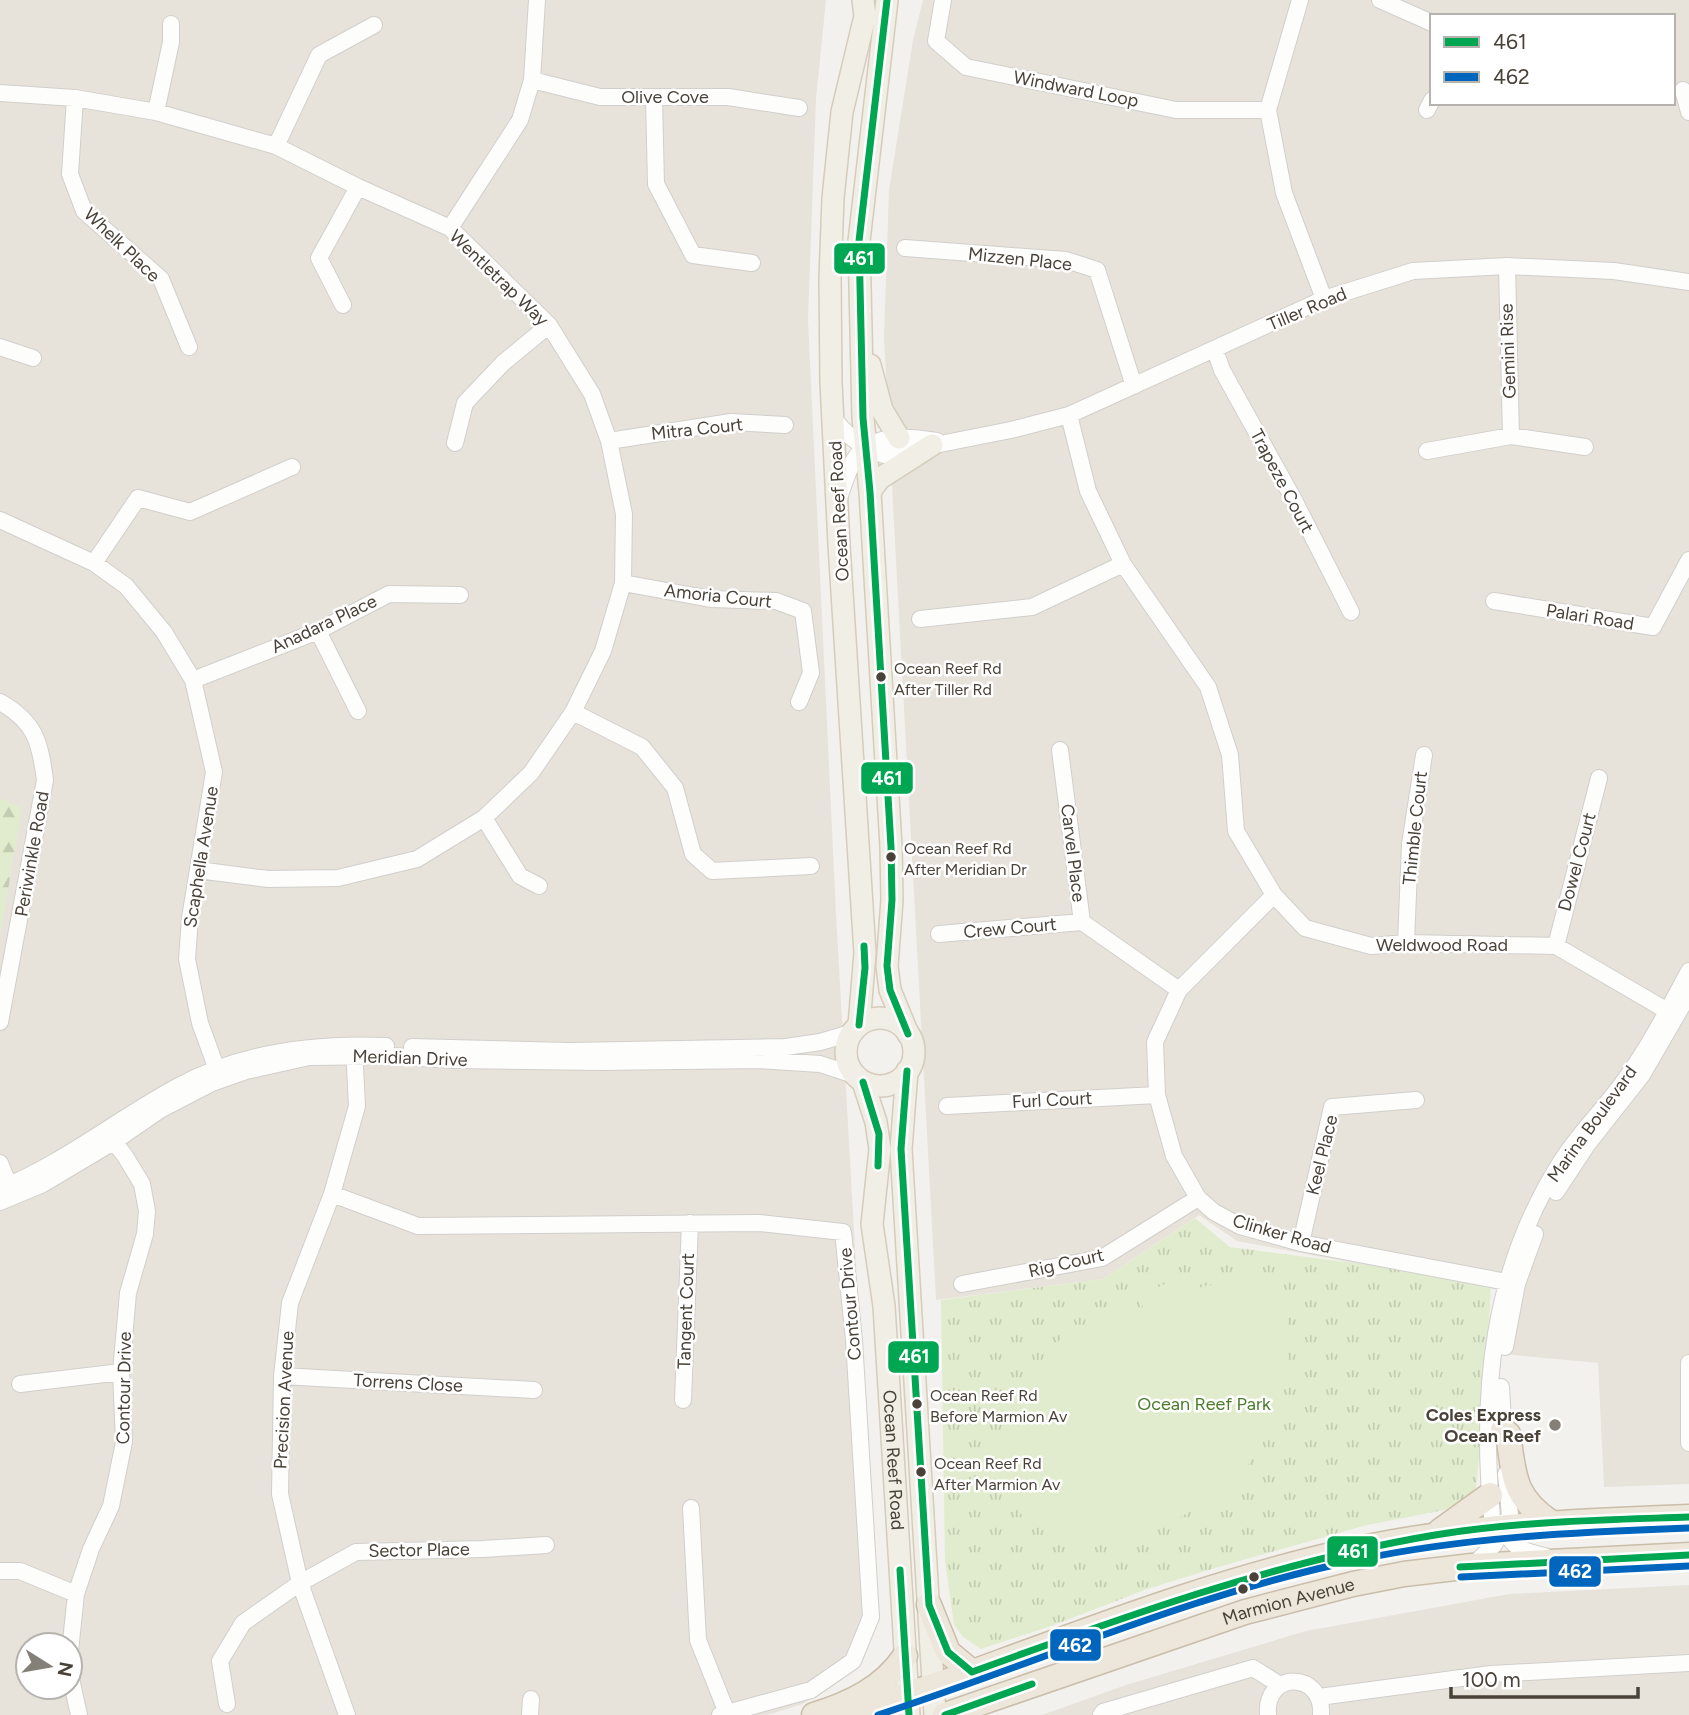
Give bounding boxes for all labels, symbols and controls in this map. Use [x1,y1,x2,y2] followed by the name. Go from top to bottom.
[1430,14,1675,105] legend
[1493,29,1527,54] text: 461
[1493,64,1530,89] text: 462
[1012,66,1140,112] street label: Windward Loop
[621,86,709,108] street label: Olive Cove
[79,203,165,287] street label: Whelk Place
[445,225,553,331] street label: Wentletrap Way
[833,242,886,275] line badge: 461
[967,243,1073,275] street label: Mizzen Place
[843,247,875,270] text: 461
[1264,282,1350,336] street label: Tiller Road
[1495,303,1521,399] street label: Gemini Rise
[650,413,744,445] street label: Mitra Court
[1245,425,1319,537] street label: Trapeze Court
[824,440,854,582] street label: Ocean Reef Road
[663,579,773,613] street label: Amoria Court
[268,590,380,658] street label: Anadara Place
[1544,599,1636,635] street label: Palari Road
[894,659,1002,699] place label: Ocean Reef Rd After Tiller Rd
[874,670,888,684] marker: Ocean Reef Rd After Tiller Rd
[860,761,914,795] line badge: 461
[871,767,903,790] text: 461
[1398,770,1432,886] street label: Thimble Court
[179,785,223,929] street label: Scaphella Avenue
[10,790,54,918] street label: Periwinkle Road
[1056,803,1090,904] street label: Carvel Place
[1553,810,1601,914] street label: Dowel Court
[904,839,1027,879] place label: Ocean Reef Rd After Meridian Dr
[884,850,898,864] marker: Ocean Reef Rd After Meridian Dr
[962,913,1058,943] street label: Crew Court
[1376,934,1508,956] street label: Weldwood Road
[352,1045,468,1071] street label: Meridian Drive
[1542,1062,1642,1186] street label: Marina Boulevard
[1011,1087,1093,1113] street label: Furl Court
[1301,1112,1343,1197] street label: Keel Place
[1230,1209,1334,1259] street label: Clinker Road
[1026,1244,1106,1282] street label: Rig Court
[834,1247,866,1361] street label: Contour Drive
[673,1252,699,1369] street label: Tangent Court
[269,1330,299,1470] street label: Precision Avenue
[112,1331,136,1445] street label: Contour Drive
[887,1340,940,1374] line badge: 461
[898,1345,930,1368] text: 461
[353,1369,464,1397] street label: Torrens Close
[930,1386,1068,1426] place label: Ocean Reef Rd Before Marmion Av
[878,1389,909,1531] street label: Ocean Reef Road
[1137,1393,1271,1415] park label: Ocean Reef Park
[910,1397,924,1411] marker: Ocean Reef Rd Before Marmion Av
[1426,1404,1542,1447] place label: Coles Express Ocean Reef
[1547,1417,1563,1433] marker: Coles Express Ocean Reef
[934,1454,1061,1494] place label: Ocean Reef Rd After Marmion Av
[914,1465,928,1479] marker: Ocean Reef Rd After Marmion Av
[1326,1535,1379,1568] line badge: 461
[368,1538,470,1562] street label: Sector Place
[1337,1540,1369,1563] text: 461
[1548,1555,1602,1588] line badge: 462
[1558,1560,1592,1583] text: 462
[1247,1570,1261,1584] unlabelled marker
[1220,1573,1357,1630] street label: Marmion Avenue
[1236,1582,1250,1596] unlabelled marker
[1049,1628,1102,1662] line badge: 462
[14,1631,84,1701] north arrow
[1058,1634,1092,1657] text: 462
[1451,1656,1638,1700] scale bar
[53,1660,78,1679] text: N
[1462,1667,1521,1692] text: 100 m

